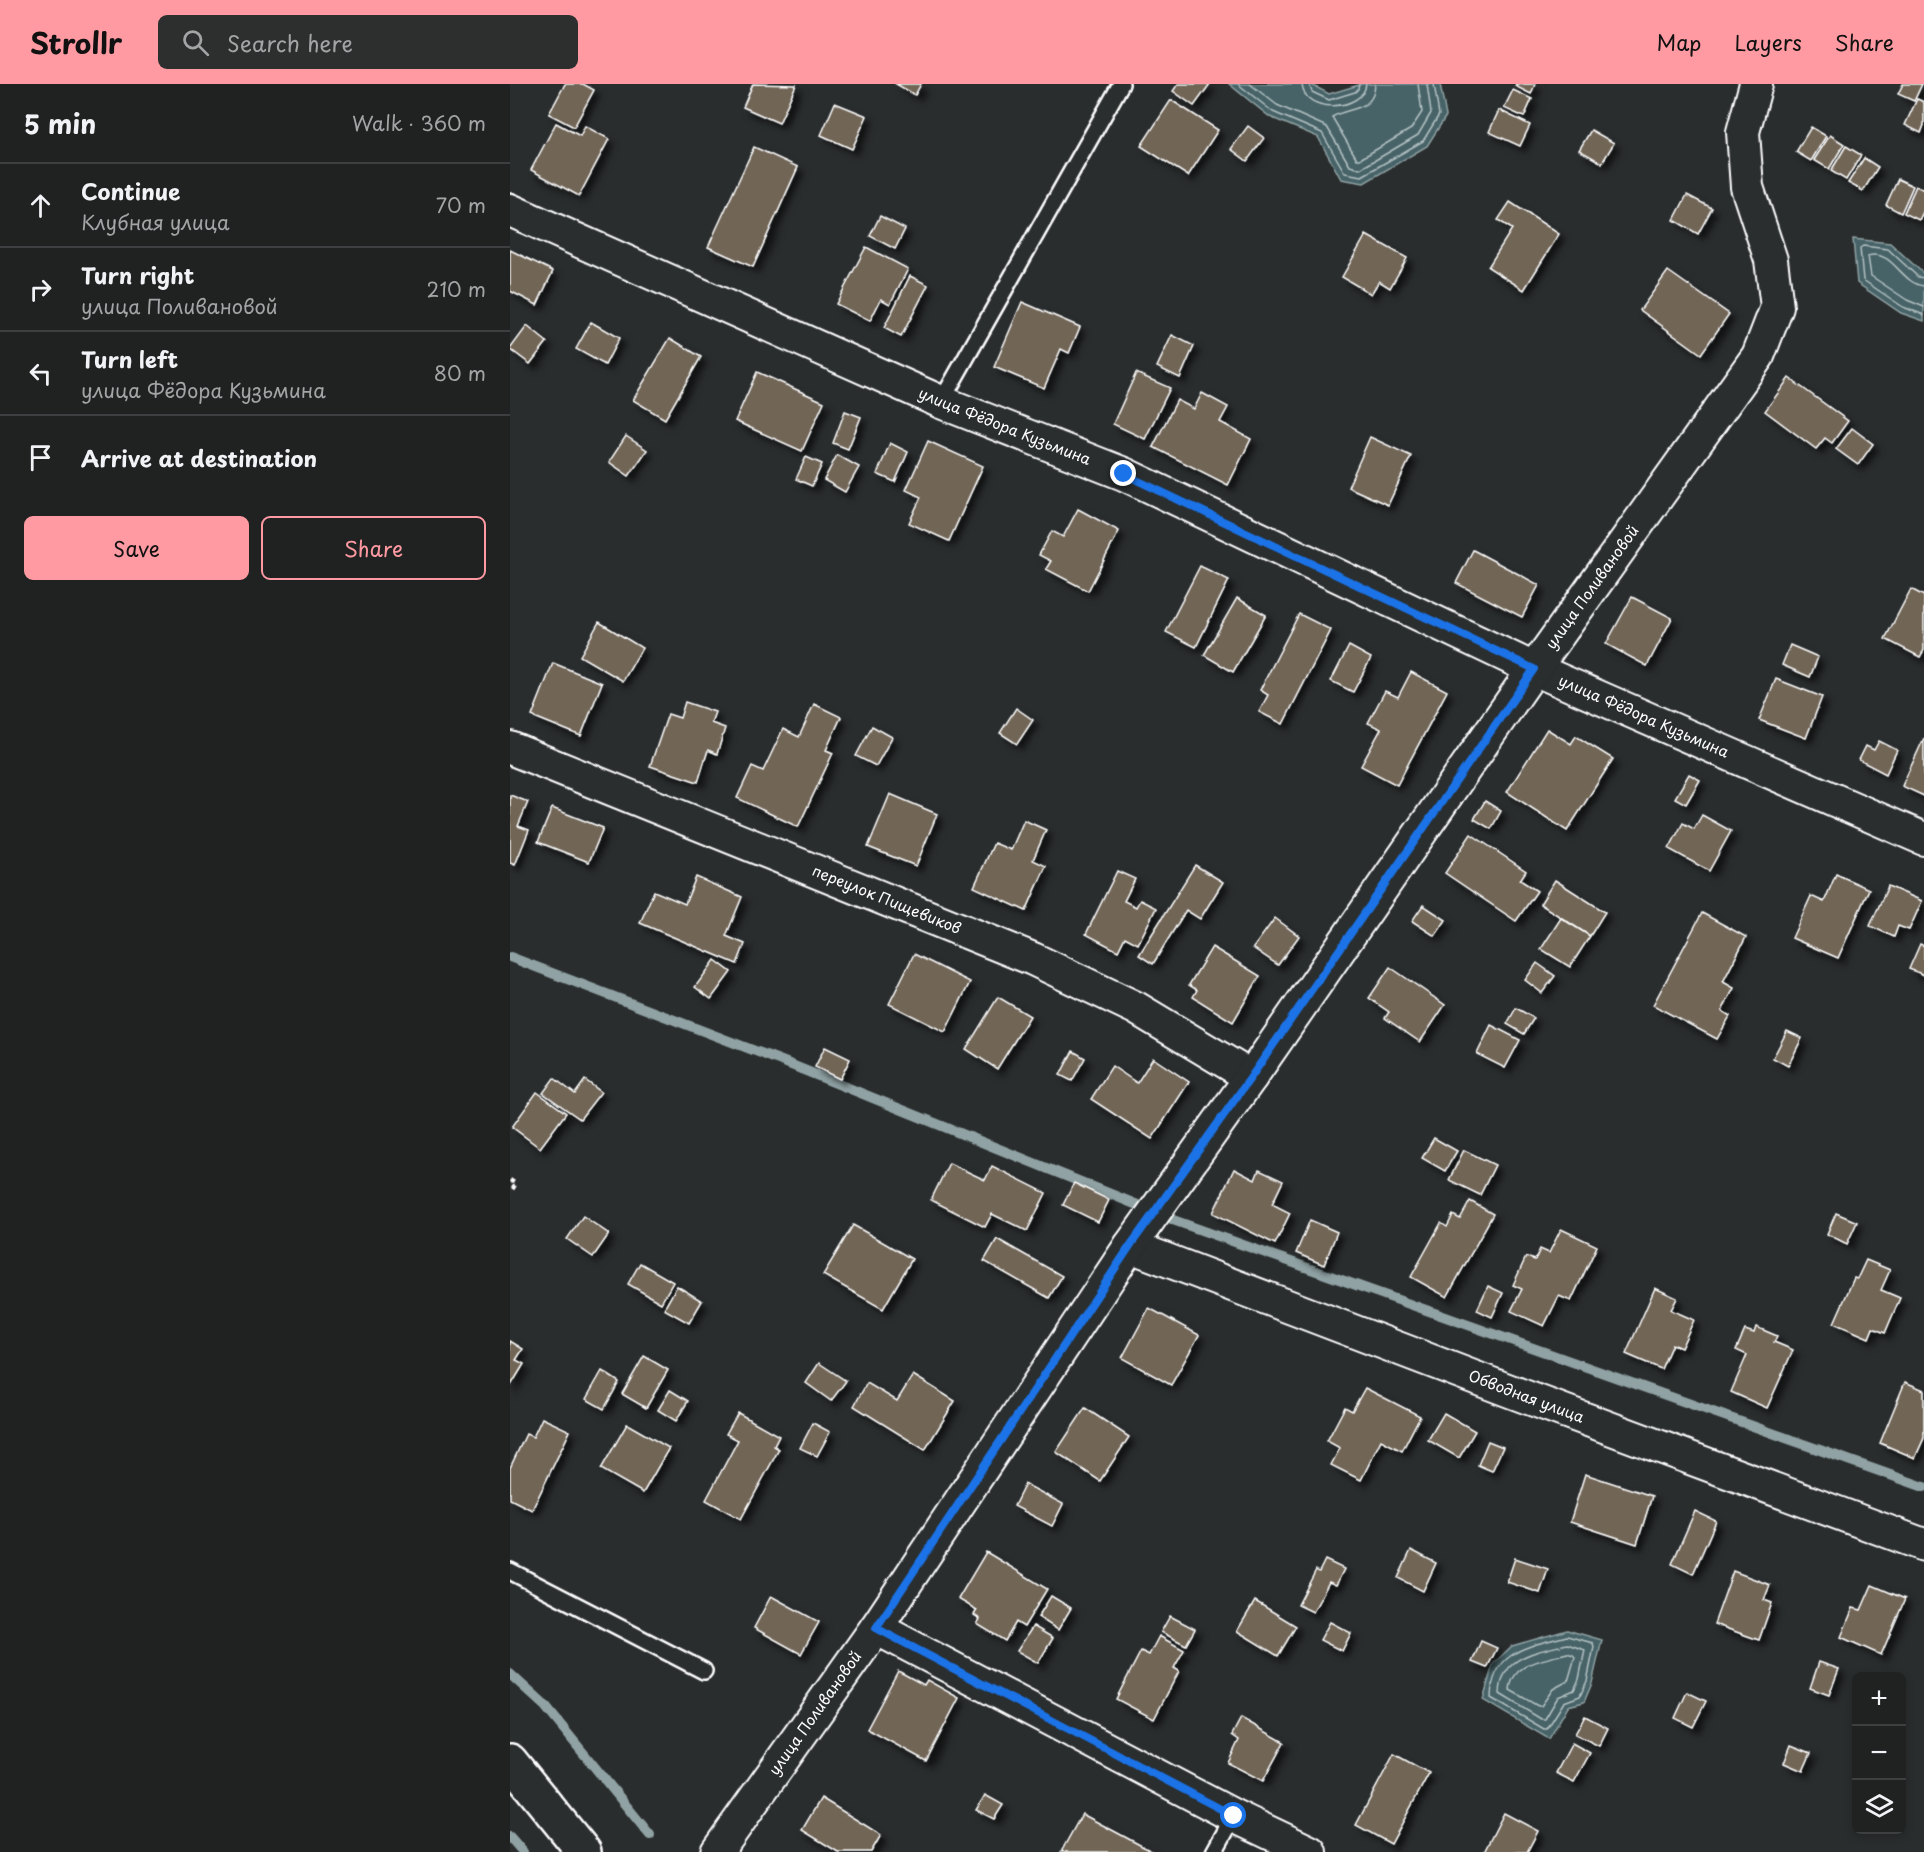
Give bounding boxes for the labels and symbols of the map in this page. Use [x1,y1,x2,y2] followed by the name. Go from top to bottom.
[915,380,1095,470] street label: улица Фёдора Кузьмина
[1110,460,1136,486] route end
[1539,520,1643,653] street label: улица Поливановой
[1555,668,1734,763] street label: улица Фёдора Кузьмина
[809,858,965,939] street label: переулок Пищевиков
[1466,1363,1588,1428] street label: Обводная улица
[762,1646,866,1779] street label: улица Поливановой
[1220,1802,1246,1828] route start

